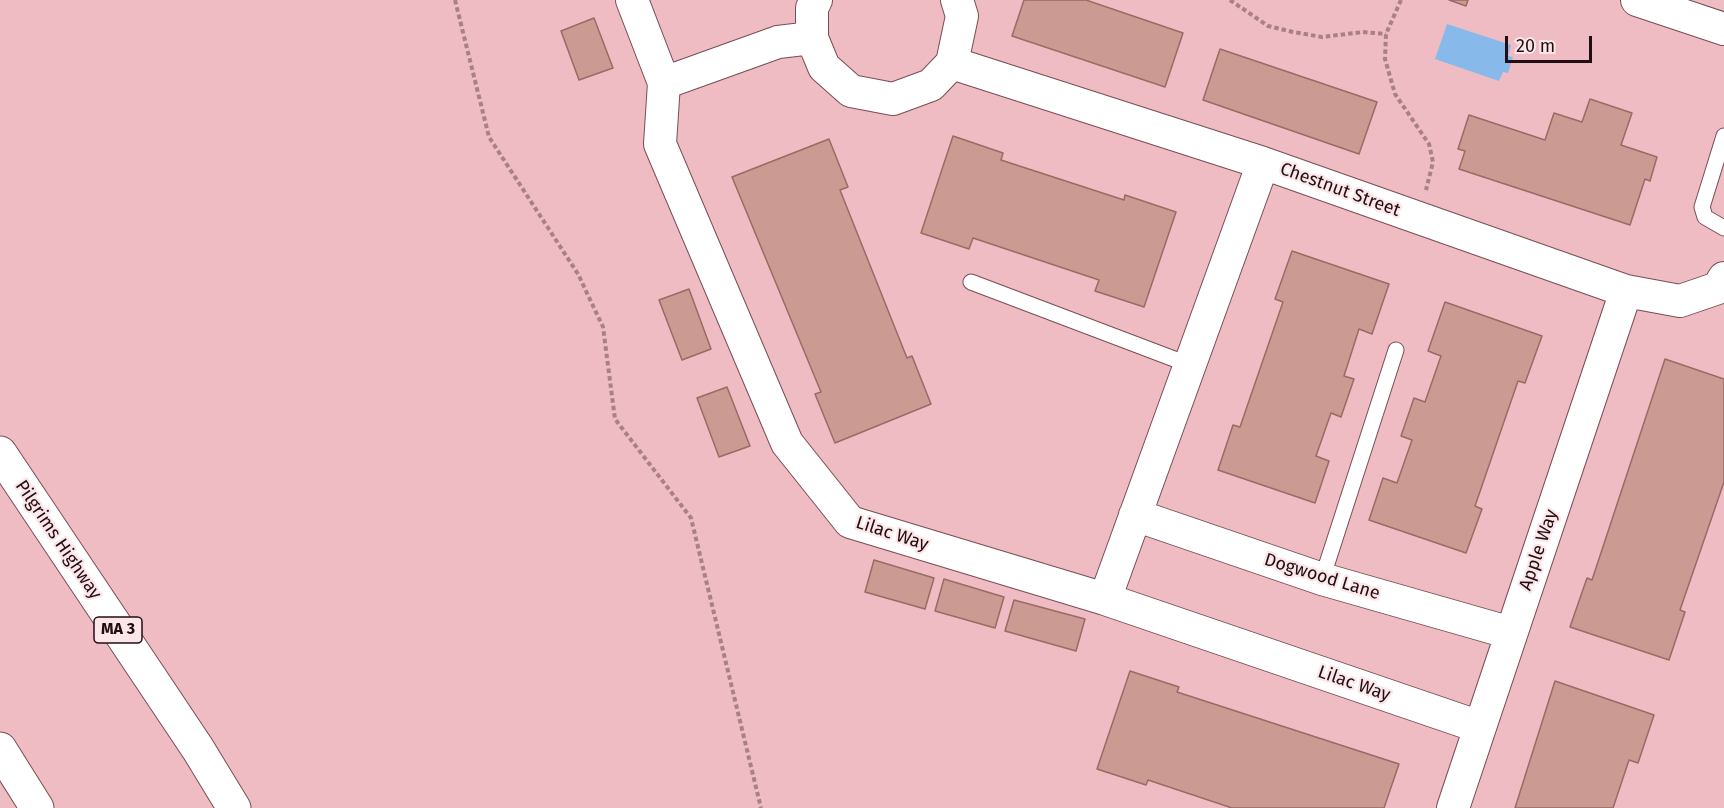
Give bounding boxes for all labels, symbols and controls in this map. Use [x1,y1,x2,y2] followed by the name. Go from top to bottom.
[1508,24,1595,62] scale bar
[1516,35,1555,57] text: 20 m
[1277,158,1403,222] street label: Chestnut Street
[10,476,106,604] street label: Pilgrims Highway
[1515,507,1563,593] street label: Apple Way
[853,512,931,556] street label: Lilac Way
[1262,549,1382,605] street label: Dogwood Lane
[94,617,142,643] road number: MA 3
[1315,662,1393,706] street label: Lilac Way

